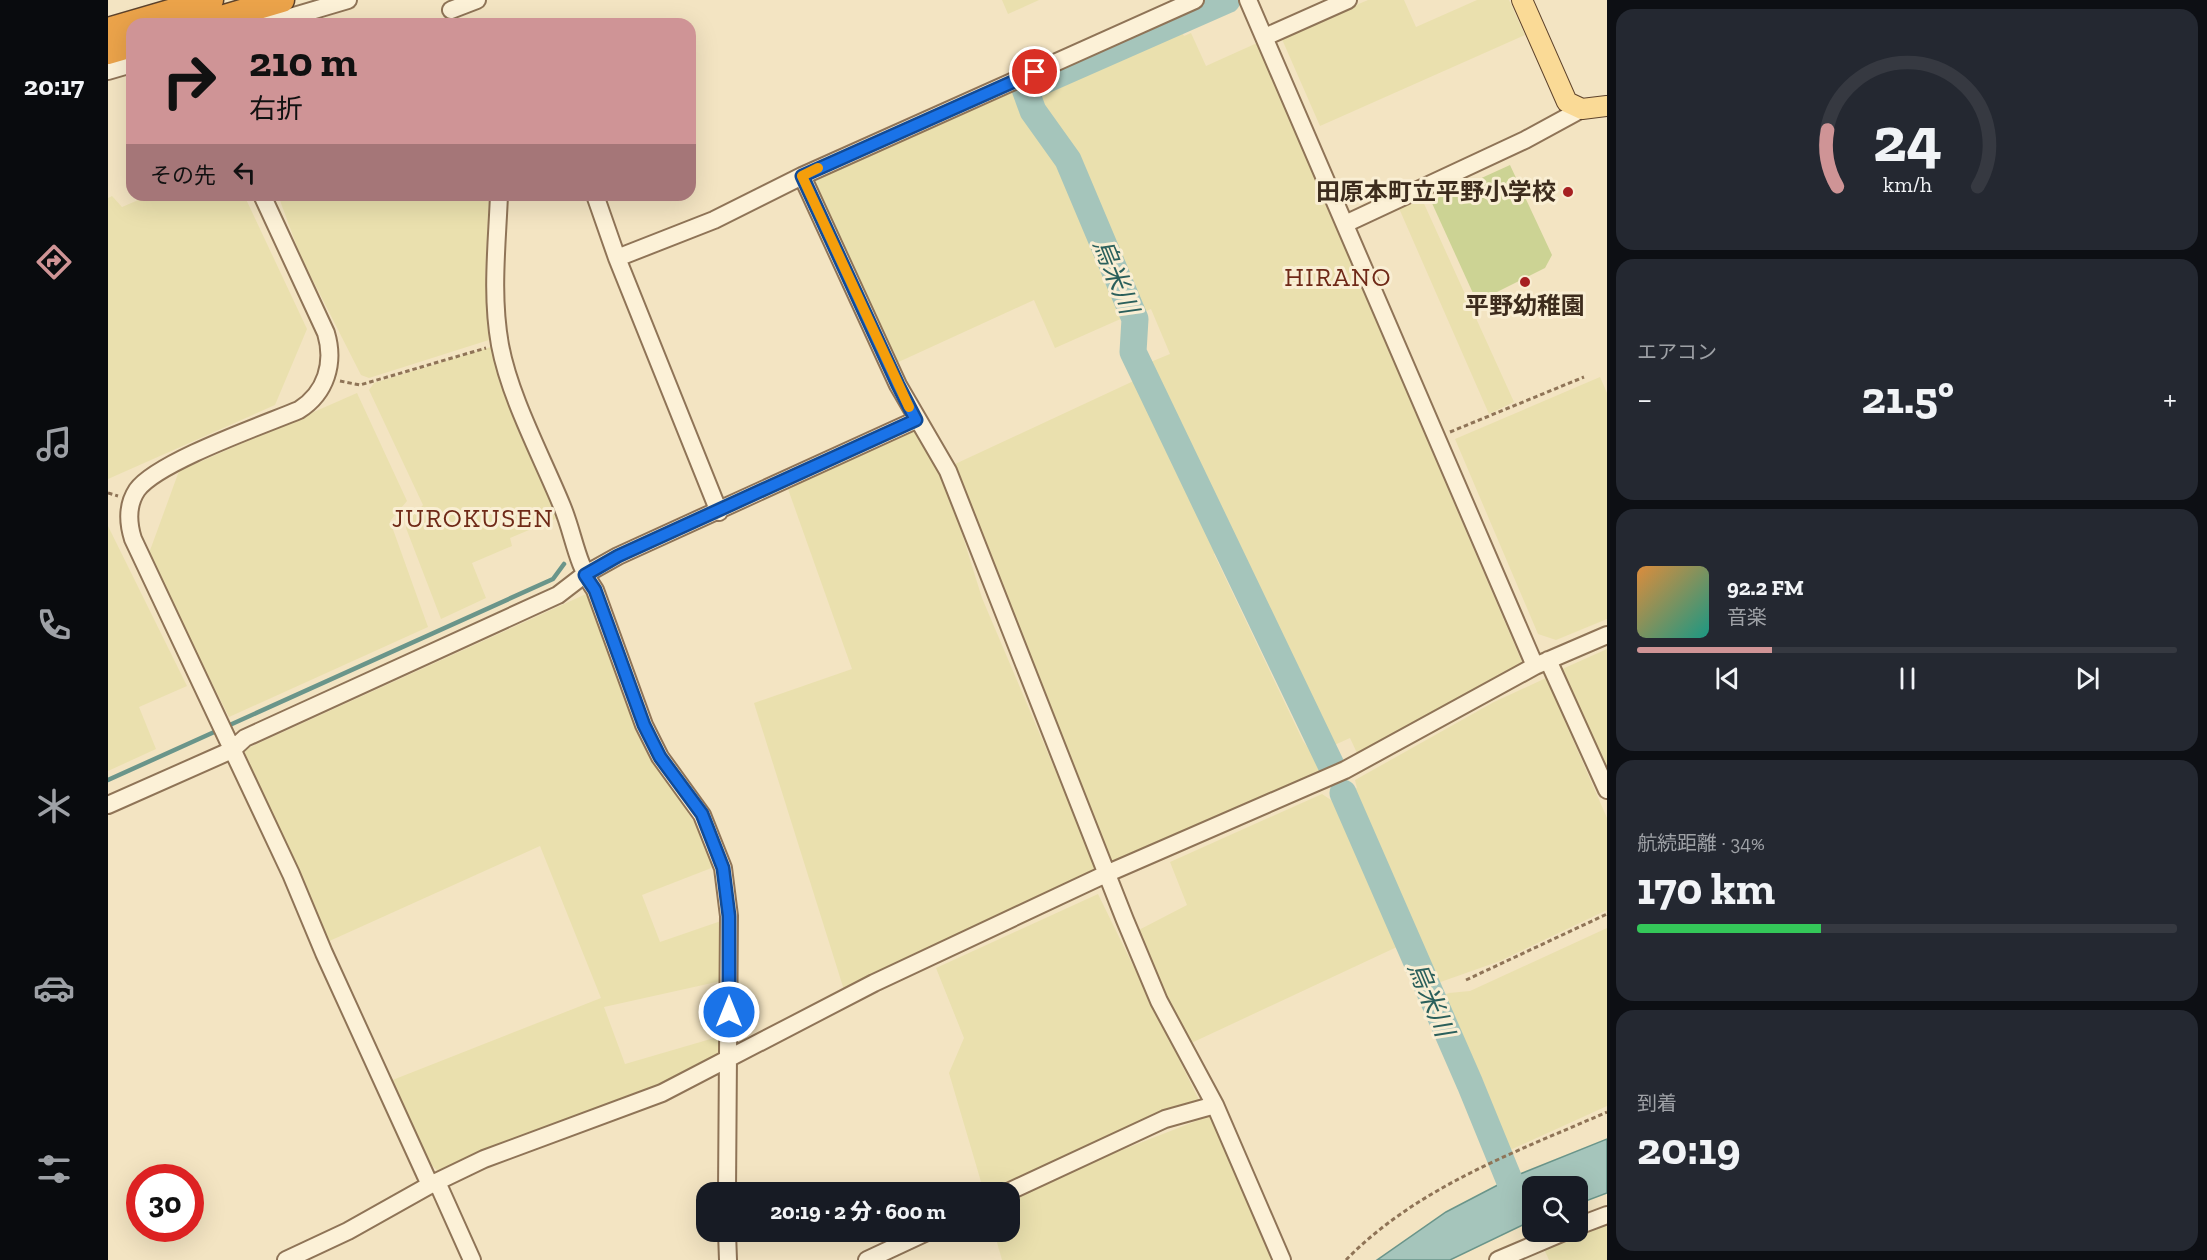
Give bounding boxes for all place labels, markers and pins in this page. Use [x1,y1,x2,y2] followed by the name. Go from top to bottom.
[1009,46,1060,97] pin
[1316,177,1556,206] place label: 田原本町立平野小学校
[1561,185,1575,199] marker: 田原本町立平野小学校
[1518,275,1532,289] marker: 平野幼稚園
[1465,291,1585,320] place label: 平野幼稚園

